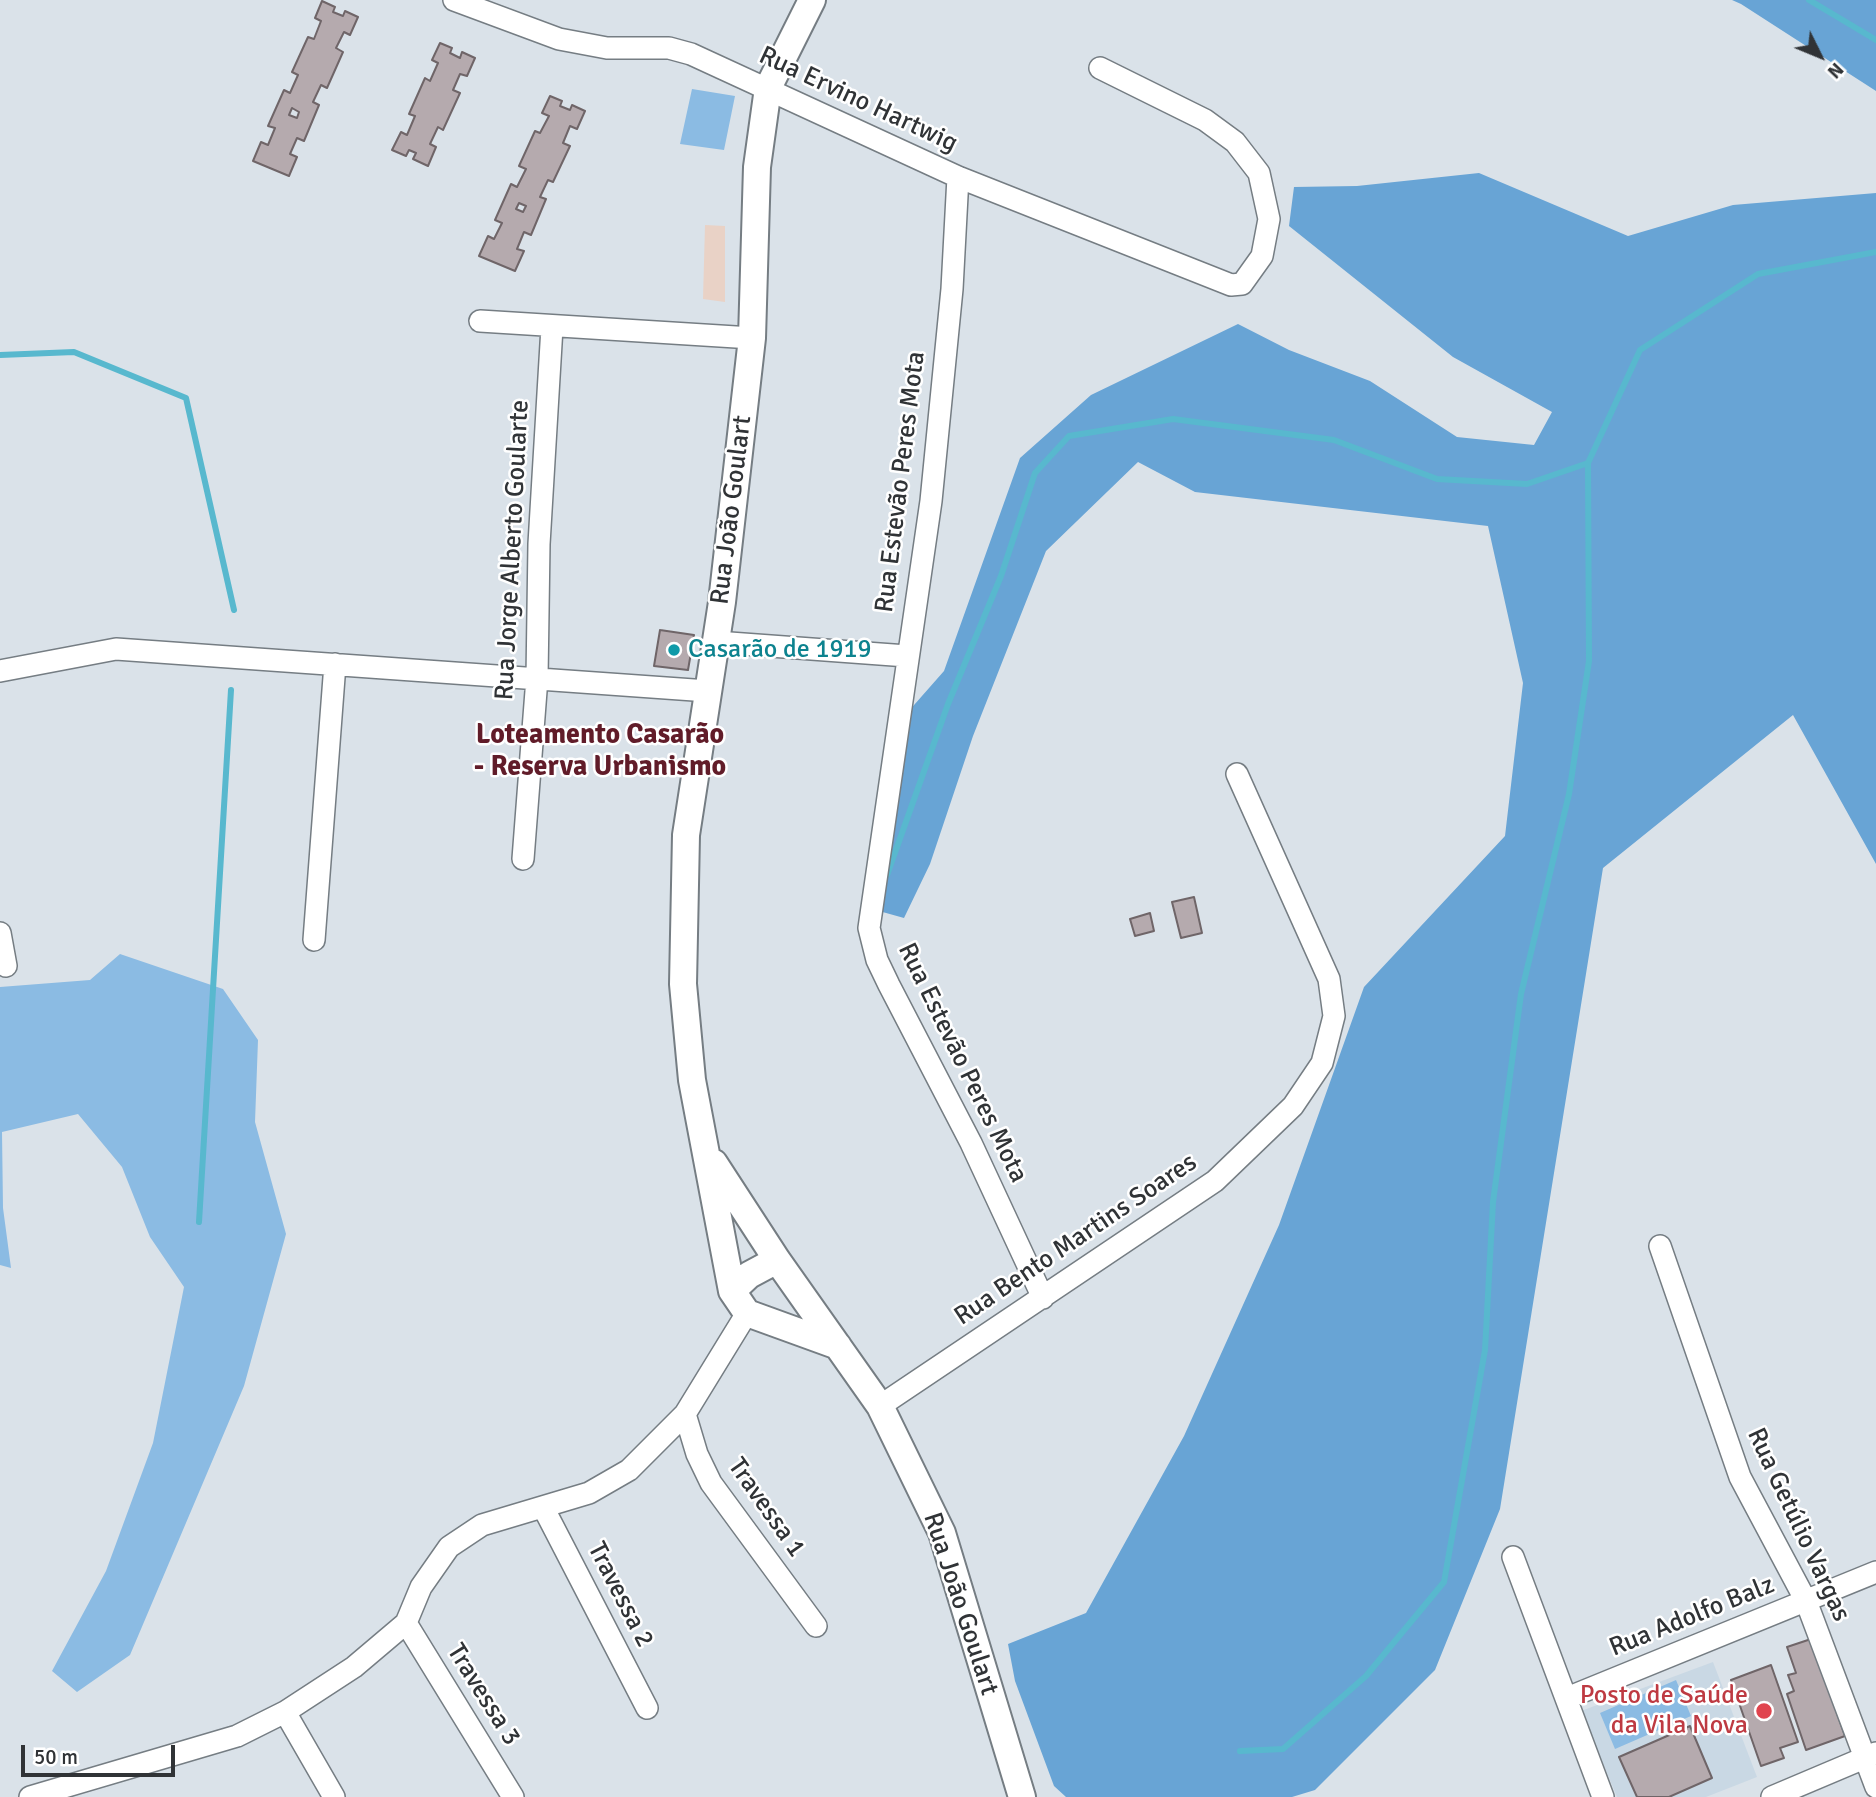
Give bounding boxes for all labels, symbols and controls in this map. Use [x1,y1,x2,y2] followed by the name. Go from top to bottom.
[1785,21,1855,91] north arrow
[754,40,962,160] street label: Rua Ervino Hartwig
[1822,57,1849,83] text: N
[870,350,932,614] street label: Rua Estevão Peres Mota
[490,399,536,701] street label: Rua Jorge Alberto Goularte
[705,414,759,606] street label: Rua João Goulart
[688,634,872,666] place label: Casarão de 1919
[666,642,682,658] marker: Casarão de 1919
[474,719,726,785] district label: Loteamento Casarão - Reserva Urbanismo
[890,938,1034,1188] street label: Rua Estevão Peres Mota
[949,1147,1203,1333] street label: Rua Bento Martins Soares
[1740,1423,1856,1627] street label: Rua Getúlio Vargas
[721,1452,811,1564] street label: Travessa 1
[916,1509,1004,1699] street label: Rua João Goulart
[580,1537,660,1653] street label: Travessa 2
[1605,1570,1779,1664] street label: Rua Adolfo Balz
[440,1638,526,1752] street label: Travessa 3
[1580,1680,1748,1742] place label: Posto de Saúde da Vila Nova
[1754,1701,1774,1721] marker: Posto de Saúde da Vila Nova
[24,1730,178,1774] scale bar
[34,1744,78,1770] text: 50 m

